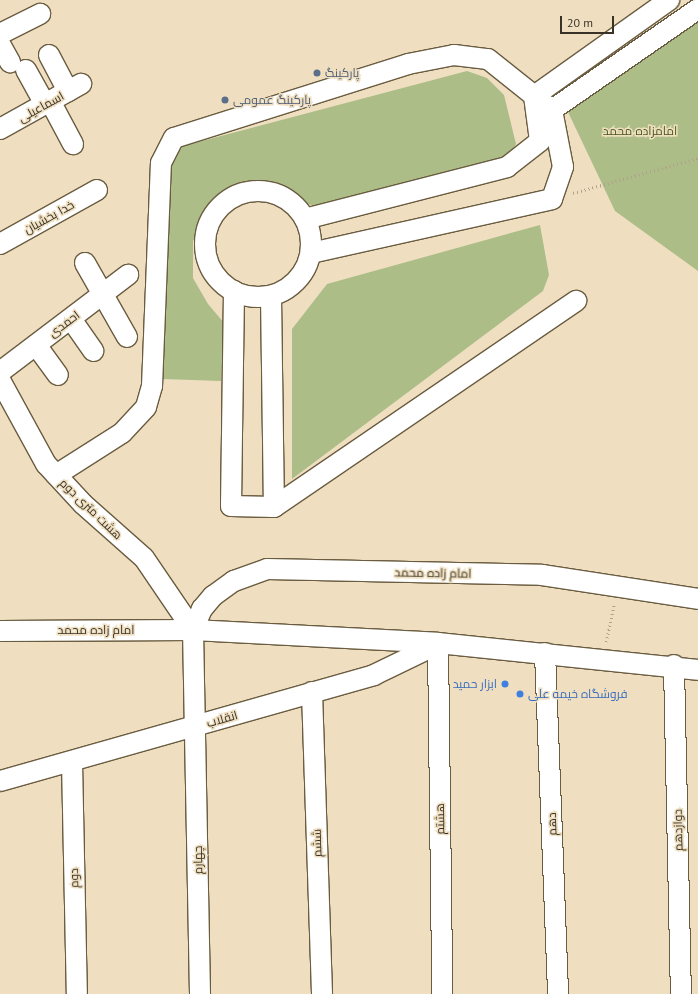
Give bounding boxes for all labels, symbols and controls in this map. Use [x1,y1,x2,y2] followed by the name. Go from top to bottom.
[562,8,616,34] scale bar
[567,15,593,30] text: 20 m
[325,66,359,80] place label: پارکینگ
[312,68,322,78] marker: پارکینگ
[16,89,66,125] street label: اسماعیلی
[233,93,311,107] place label: پارکینگ عمومی
[220,95,230,105] marker: پارکینگ عمومی
[603,124,677,138] park label: امامزاده محمد
[21,197,77,237] street label: خدا بخشیان
[46,308,82,340] street label: احمدی
[57,476,125,542] street label: هشت متری دوم
[394,565,472,581] street label: امام زاده محمد
[57,623,135,637] street label: امام زاده محمد
[453,677,497,691] place label: ابزار حمید
[500,679,510,689] marker: ابزار حمید
[528,687,627,701] place label: فروشگاه خیمه علی
[515,689,525,699] marker: فروشگاه خیمه علی
[205,708,239,730] street label: انقلاب
[433,803,447,835] street label: هشتم
[670,809,686,851] street label: دوازدهم
[544,812,560,836] street label: دهم
[309,829,325,857] street label: ششم
[191,845,205,875] street label: چهارم
[67,868,81,888] street label: دوم

